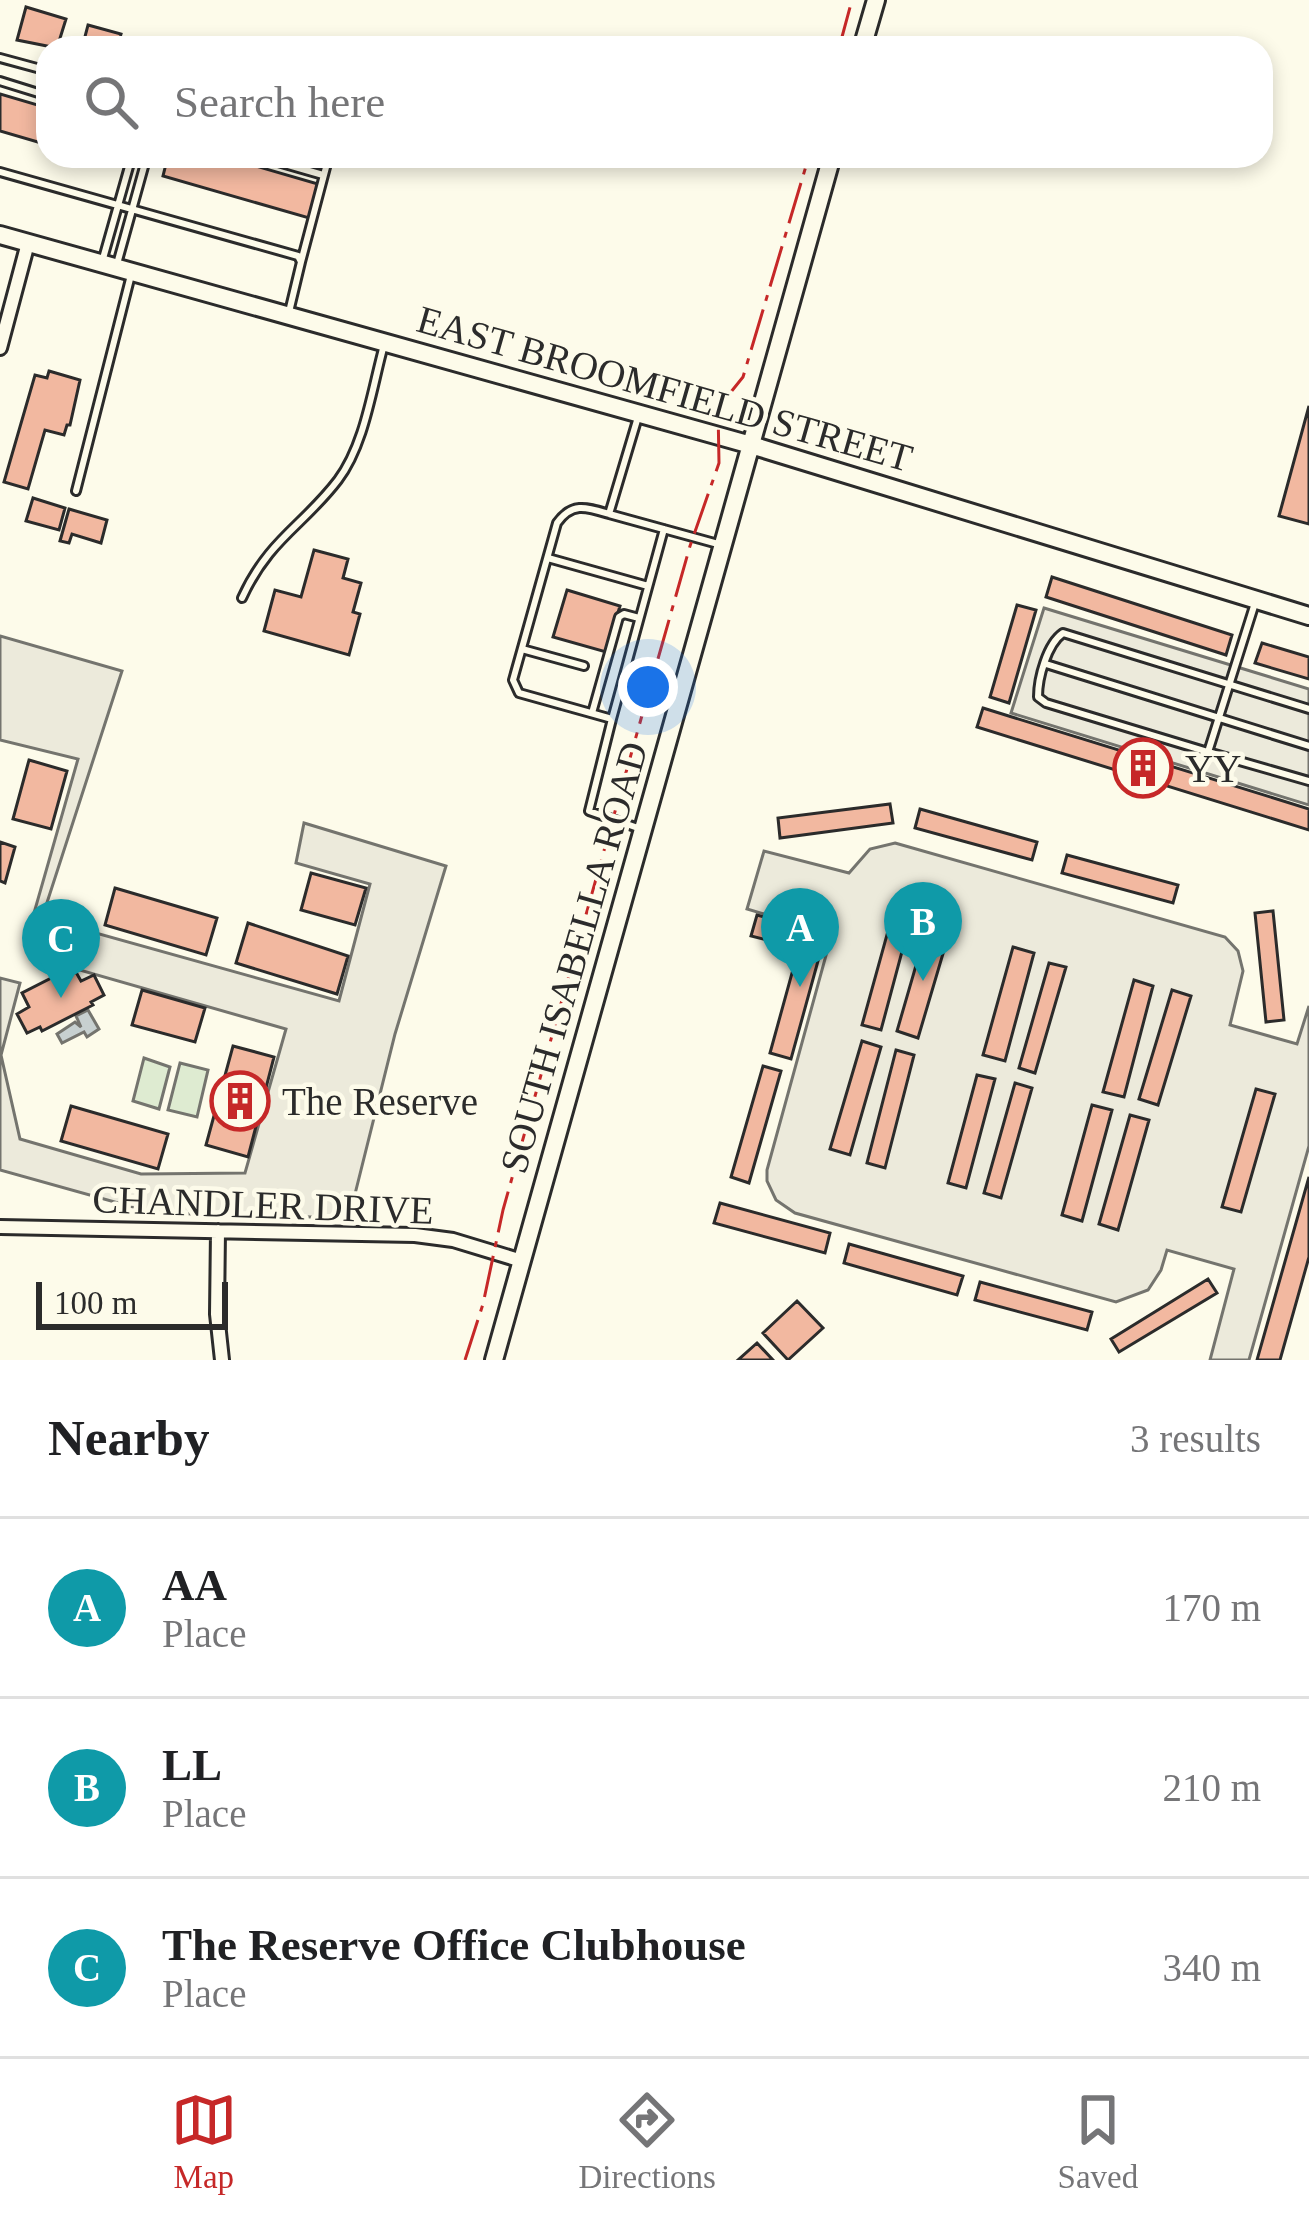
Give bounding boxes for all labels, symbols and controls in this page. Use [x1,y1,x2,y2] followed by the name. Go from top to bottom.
[36,36,1273,168] search box
[78,69,144,135] icon: search
[174,77,385,127] text: Search here
[412,297,917,480] street label: EAST BROOMFIELD STREET
[618,657,678,717] your location
[491,737,656,1178] street label: SOUTH ISABELLA ROAD
[1112,737,1174,799] building icon: YY
[1185,747,1241,790] place label: YY
[884,882,962,981] pin: B
[761,888,839,987] pin: A
[22,899,100,998] pin: C
[209,1070,271,1132] building icon: The Reserve
[282,1080,478,1123] place label: The Reserve
[92,1177,434,1232] street label: CHANDLER DRIVE
[36,1276,228,1329] scale bar
[54,1285,137,1321] text: 100 m
[48,1410,209,1466] text: Nearby
[1130,1417,1261,1460] text: 3 results
[162,1560,227,1610] text: AA
[73,1586,101,1629] text: A
[1162,1586,1261,1629] text: 170 m
[162,1612,246,1655] text: Place
[162,1740,222,1790] text: LL
[74,1766,100,1809] text: B
[1162,1766,1261,1809] text: 210 m
[162,1792,246,1835] text: Place
[162,1920,746,1970] text: The Reserve Office Clubhouse
[73,1946,101,1989] text: C
[1162,1946,1261,1989] text: 340 m
[162,1972,246,2015] text: Place
[171,2087,237,2196] tab: Map
[578,2087,716,2196] tab: Directions
[1058,2087,1138,2196] tab: Saved

